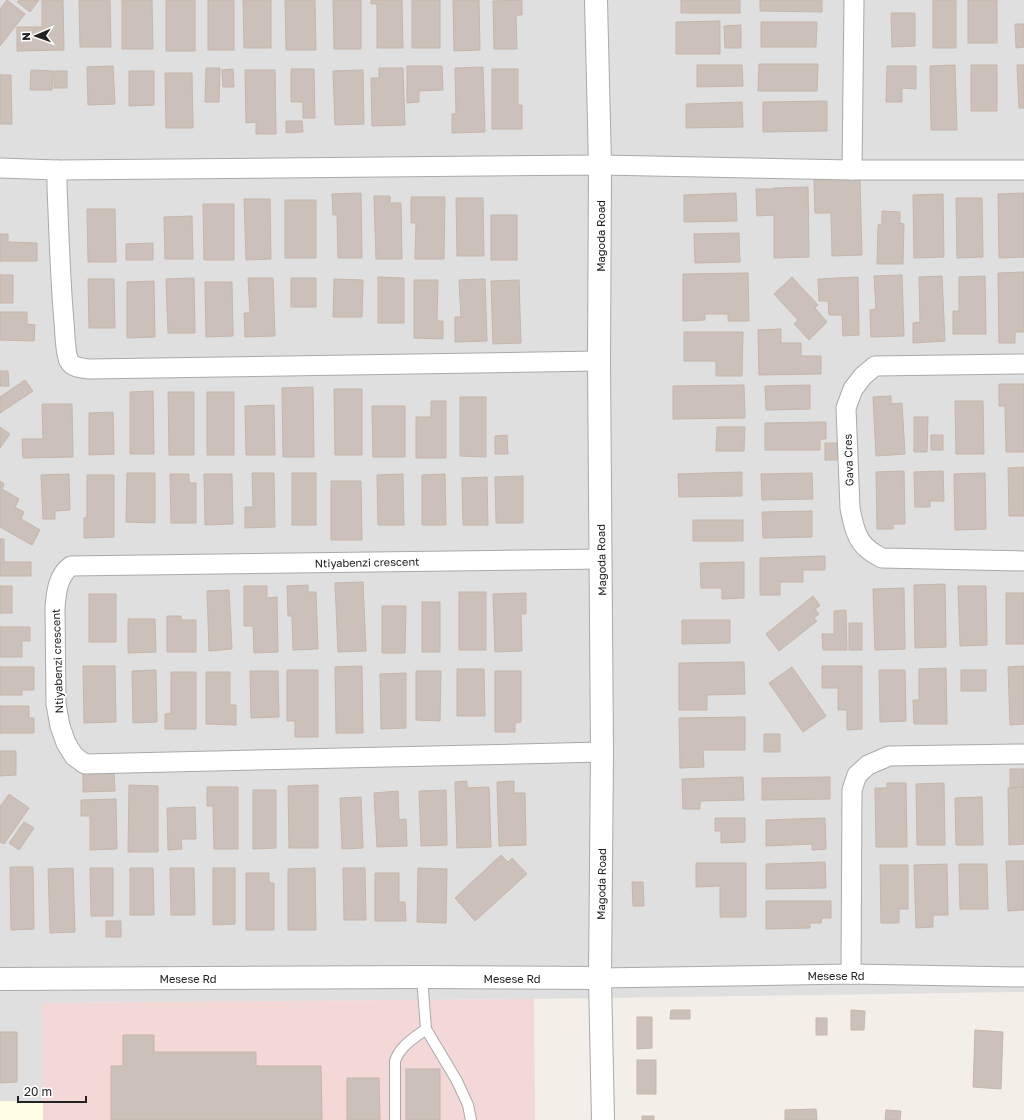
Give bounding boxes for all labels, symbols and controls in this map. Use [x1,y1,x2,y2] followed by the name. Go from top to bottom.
[16,16,56,56] north arrow
[19,32,32,41] text: N
[594,200,607,272] street label: Magoda Road
[841,433,855,486] street label: Gava Cres
[594,524,608,596] street label: Magoda Road
[314,555,420,569] street label: Ntiyabenzi crescent
[49,608,65,714] street label: Ntiyabenzi crescent
[594,848,608,920] street label: Magoda Road
[807,969,865,982] street label: Mesese Rd
[159,972,217,985] street label: Mesese Rd
[483,972,541,985] street label: Mesese Rd
[18,1078,86,1104] scale bar
[24,1084,52,1099] text: 20 m

